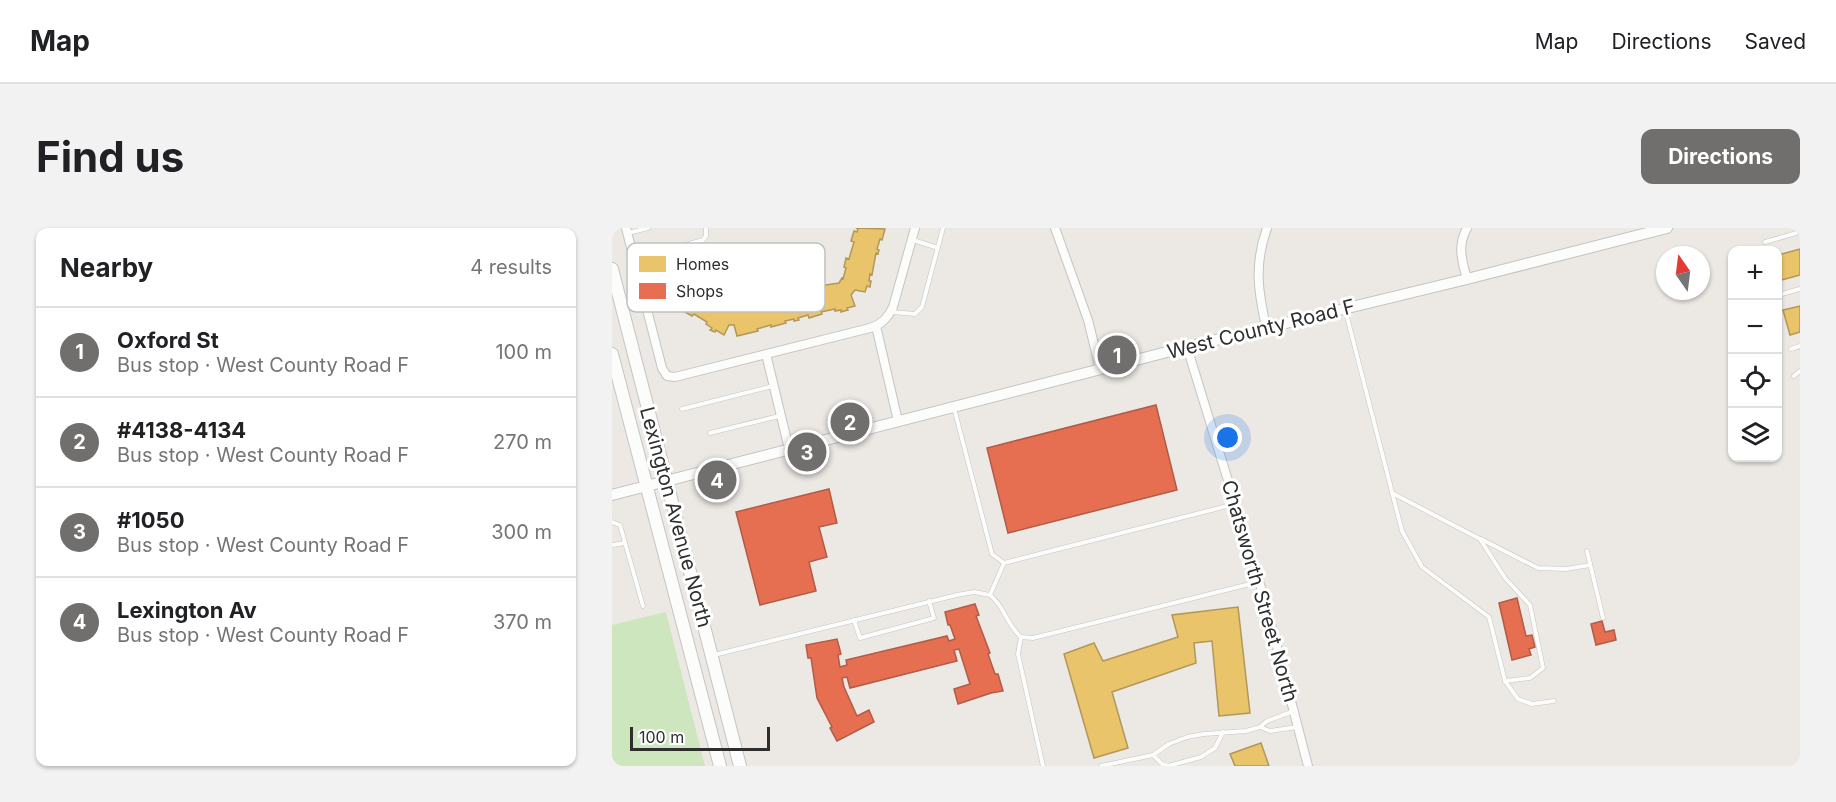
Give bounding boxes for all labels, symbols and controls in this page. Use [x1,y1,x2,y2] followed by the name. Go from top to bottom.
[30,24,90,58] text: Map
[1535,29,1578,54] text: Map
[1611,29,1712,54] text: Directions
[1745,29,1806,54] text: Saved
[1641,129,1800,184] button: Directions
[36,131,184,182] text: Find us
[627,243,825,312] legend
[1656,246,1710,300] north arrow
[1728,246,1782,462] map controls
[1728,246,1782,300] button: +
[60,252,153,283] text: Nearby
[676,254,729,274] text: Homes
[470,255,552,279] text: 4 results
[676,281,724,301] text: Shops
[1165,294,1357,364] street label: West County Road F
[1728,300,1782,354] button: −
[117,327,219,353] text: Oxford St
[1098,332,1136,378] pin: 1
[75,340,84,364] text: 1
[495,340,552,364] text: 100 m
[117,353,409,377] text: Bus stop · West County Road F
[1728,354,1782,408] button: locate
[830,400,870,444] pin: 2
[635,404,717,630] street label: Lexington Avenue North
[1728,408,1782,462] button: layers
[117,417,246,443] text: #4138-4134
[1213,423,1242,452] your location
[73,430,86,454] text: 2
[493,430,552,454] text: 270 m
[788,430,826,474] pin: 3
[117,443,409,467] text: Bus stop · West County Road F
[698,458,736,502] pin: 4
[1217,477,1303,705] street label: Chatsworth Street North
[117,507,185,533] text: #1050
[73,520,86,544] text: 3
[491,520,552,544] text: 300 m
[117,533,409,557] text: Bus stop · West County Road F
[117,597,257,623] text: Lexington Av
[73,610,86,634] text: 4
[493,610,552,634] text: 370 m
[117,623,409,647] text: Bus stop · West County Road F
[630,724,770,752] scale bar
[639,727,684,747] text: 100 m

